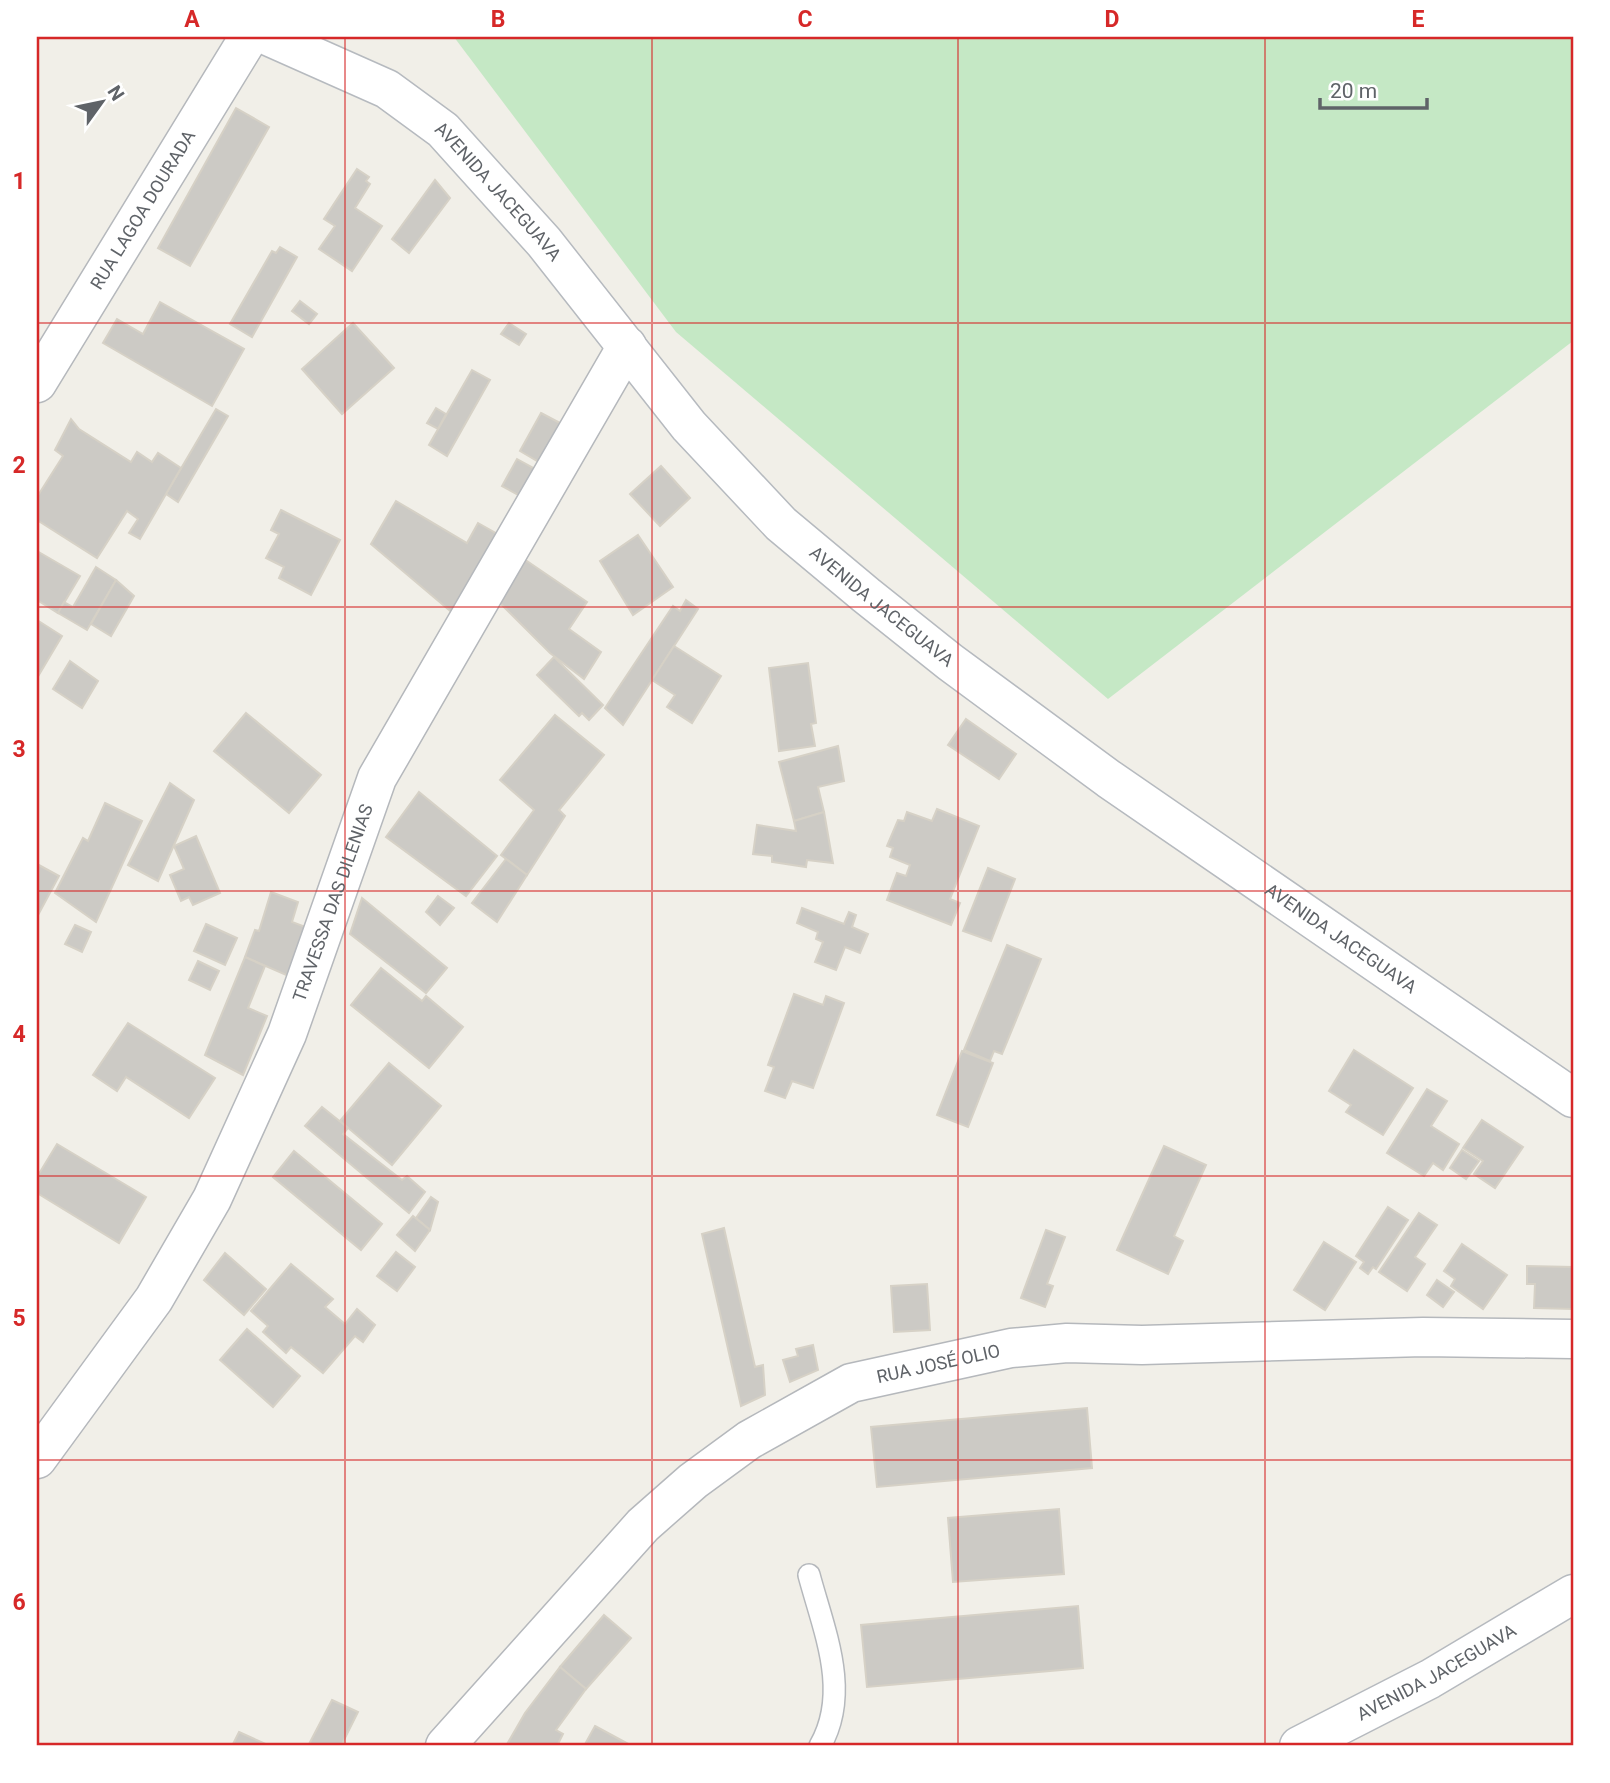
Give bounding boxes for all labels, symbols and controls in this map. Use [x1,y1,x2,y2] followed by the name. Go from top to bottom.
[184,6,200,33] text: A
[491,6,505,33] text: B
[797,6,813,33] text: C
[1105,6,1119,33] text: D
[1412,6,1425,33] text: E
[66,66,136,136] north arrow
[1320,66,1426,110] scale bar
[1330,79,1377,103] text: 20 m
[103,81,129,105] text: N
[432,117,566,265] street label: AVENIDA JACEGUAVA
[86,126,200,293] street label: RUA LAGOA DOURADA
[12,168,26,195] text: 1
[12,452,26,479] text: 2
[806,542,958,671] street label: AVENIDA JACEGUAVA
[12,736,26,763] text: 3
[288,801,377,1004] street label: TRAVESSA DAS DILENIAS
[1262,879,1421,998] street label: AVENIDA JACEGUAVA
[12,1021,26,1048] text: 4
[12,1305,26,1332] text: 5
[875,1340,1002,1387] street label: RUA JOSÉ OLIO
[12,1589,26,1616] text: 6
[1353,1619,1520,1725] street label: AVENIDA JACEGUAVA

